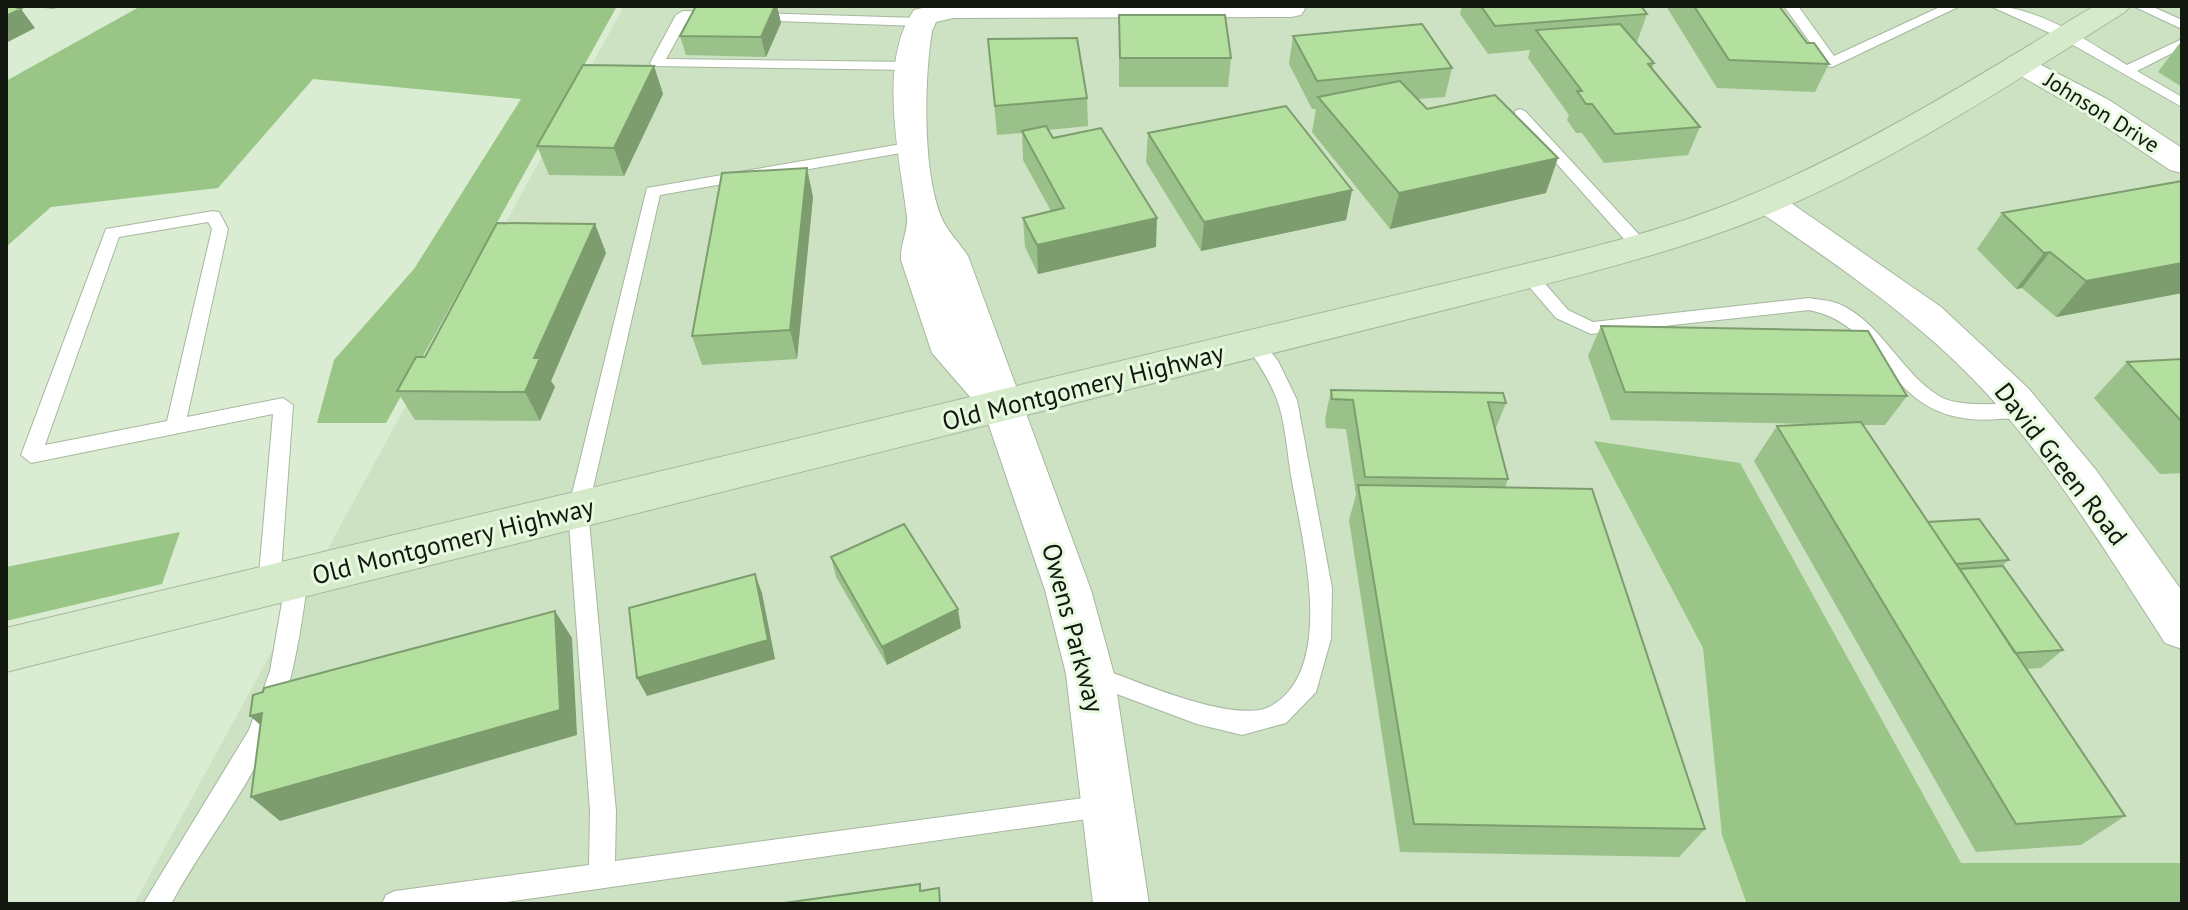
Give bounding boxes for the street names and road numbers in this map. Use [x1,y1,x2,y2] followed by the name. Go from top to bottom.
[2038,65,2165,158] street label: Johnson Drive
[938,335,1227,438] street label: Old Montgomery Highway
[1988,376,2135,552] street label: David Green Road
[308,489,597,592] street label: Old Montgomery Highway
[1035,540,1112,716] street label: Owens Parkway

